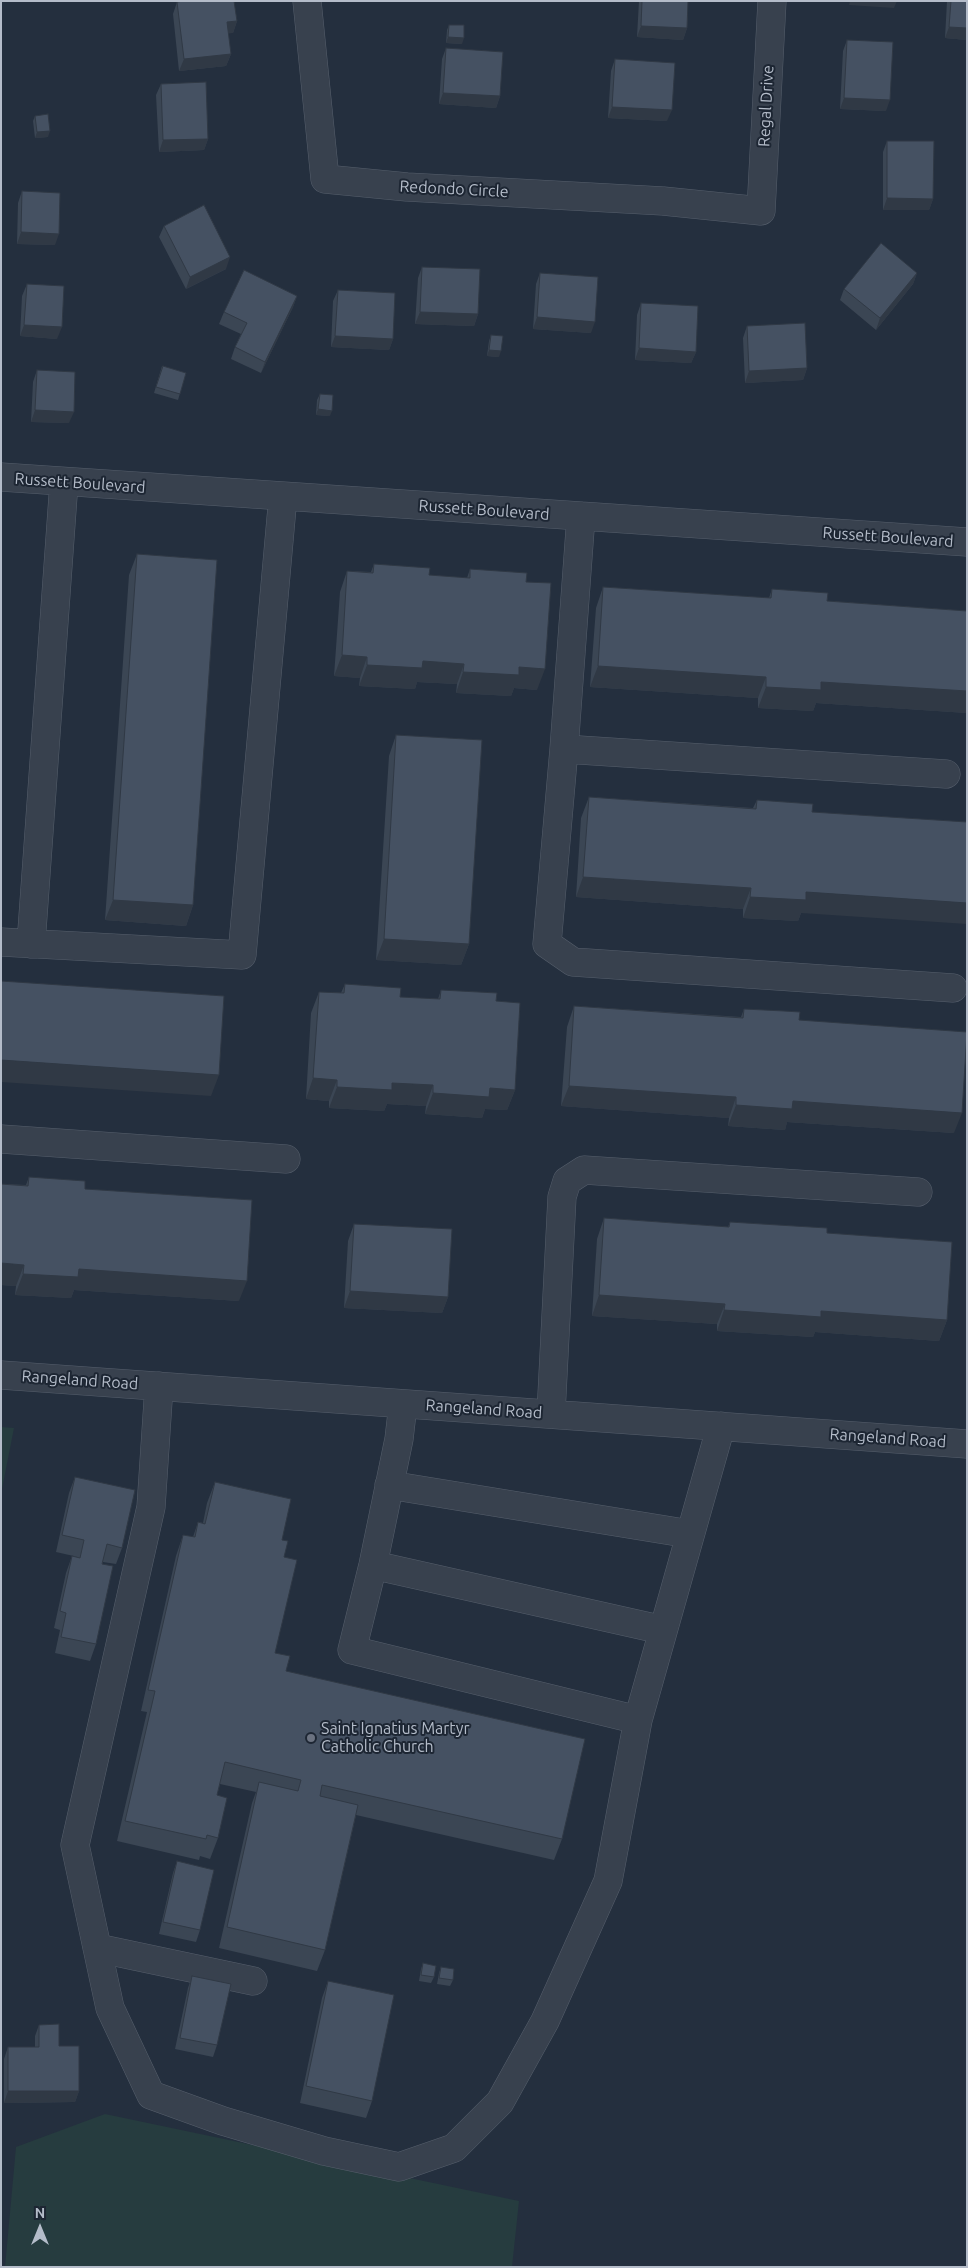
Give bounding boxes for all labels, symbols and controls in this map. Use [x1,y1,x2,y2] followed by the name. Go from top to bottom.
[754,65,778,147] street label: Regal Drive
[399,177,509,201] street label: Redondo Circle
[14,469,146,497] street label: Russett Boulevard
[418,496,550,524] street label: Russett Boulevard
[822,523,954,551] street label: Russett Boulevard
[21,1366,139,1394] street label: Rangeland Road
[425,1395,543,1423] street label: Rangeland Road
[829,1424,947,1452] street label: Rangeland Road
[321,1719,469,1757] place label: Saint Ignatius Martyr Catholic Church
[305,1732,317,1744] marker: Saint Ignatius Martyr Catholic Church
[15,2203,65,2253] north arrow
[35,2205,45,2221] text: N

